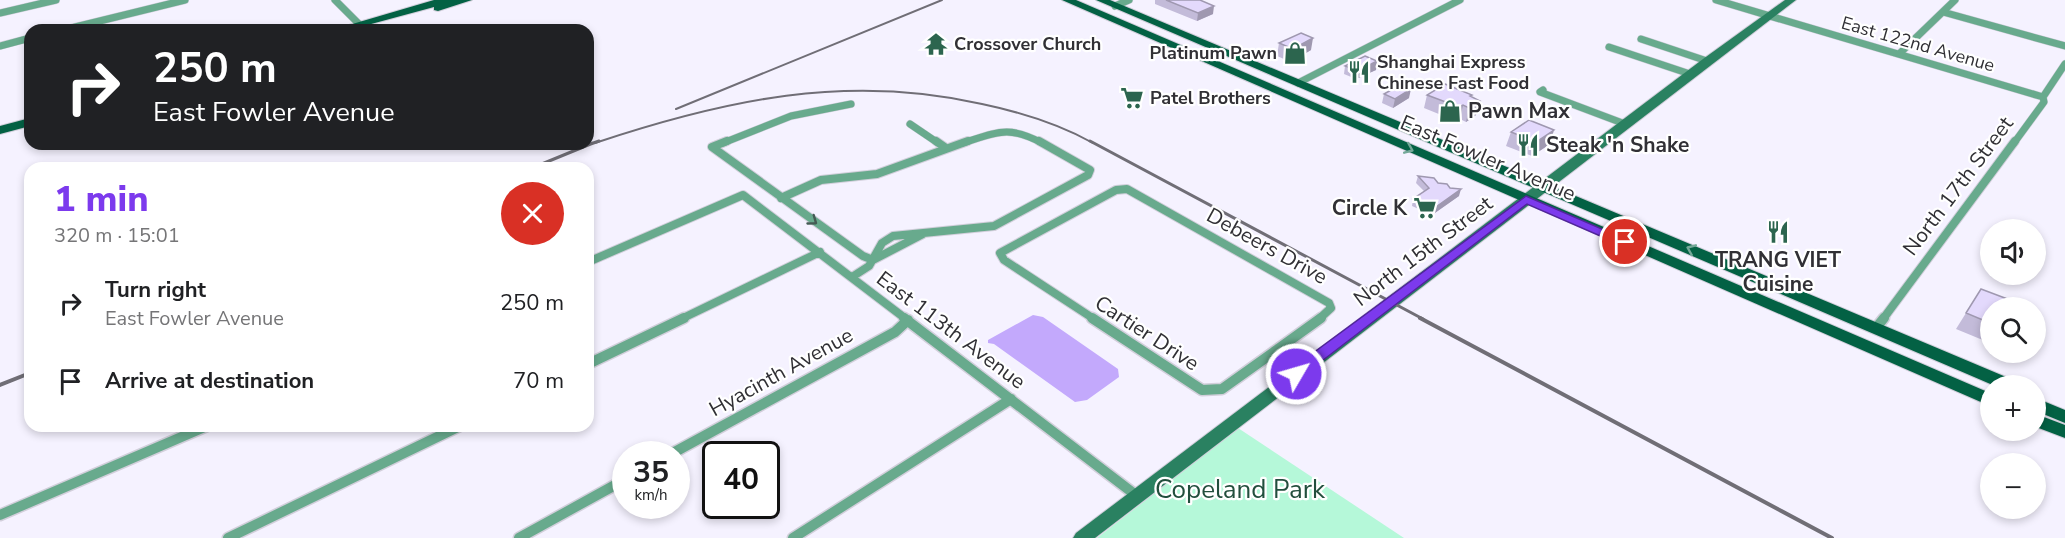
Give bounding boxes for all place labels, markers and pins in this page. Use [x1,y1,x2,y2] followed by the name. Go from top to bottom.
[923,31,949,57] temple icon: Crossover Church
[954,32,1101,56] place label: Crossover Church
[1282,40,1308,66] shop icon: Platinum Pawn
[1150,41,1277,65] place label: Platinum Pawn
[1377,50,1529,95] place label: Shanghai Express Chinese Fast Food
[1346,59,1372,85] restaurant icon: Shanghai Express Chinese Fast Food
[1119,85,1145,111] supermarket icon: Patel Brothers
[1150,86,1271,110] place label: Patel Brothers
[1468,97,1570,125] place label: Pawn Max
[1437,98,1463,124] shop icon: Pawn Max
[1546,131,1689,159] place label: Steak 'n Shake
[1515,132,1541,158] restaurant icon: Steak 'n Shake
[1332,194,1408,222] place label: Circle K
[1412,195,1438,221] supermarket icon: Circle K
[1599,216,1650,267] pin
[1765,219,1791,245] restaurant icon: TRANG VIET Cuisine
[1715,246,1841,298] place label: TRANG VIET Cuisine

